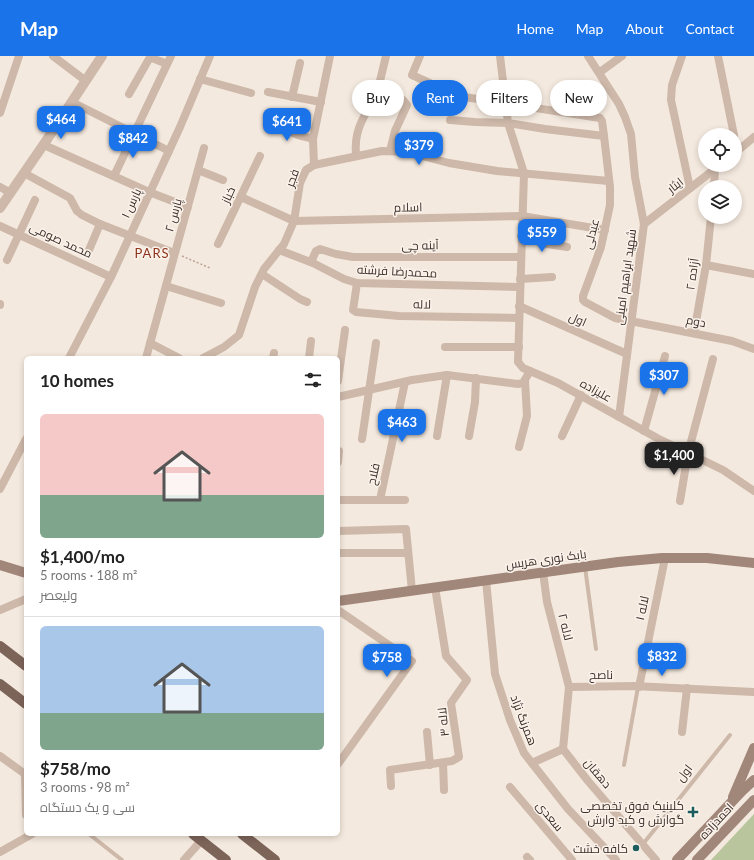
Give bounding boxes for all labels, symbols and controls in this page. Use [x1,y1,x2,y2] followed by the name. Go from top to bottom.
[20,17,58,40] text: Map
[516,20,554,37] text: Home
[576,20,603,37] text: Map
[625,20,663,37] text: About
[685,20,734,37] text: Contact
[352,80,404,116] chip: Buy
[412,80,468,116] chip: Rent
[476,80,542,116] chip: Filters
[550,80,607,116] chip: New
[37,106,85,140] pin: $464
[263,108,311,142] pin: $641
[46,111,76,127] text: $464
[272,113,302,129] text: $641
[109,125,157,159] pin: $842
[698,128,742,224] map controls
[698,128,742,172] button: locate
[118,130,148,146] text: $842
[395,132,443,166] pin: $379
[404,137,434,153] text: $379
[282,167,302,190] street label: فجر
[663,174,686,197] street label: ایثار
[698,180,742,224] button: layers
[217,184,238,207] street label: خباز
[118,185,147,221] street label: پارس ۱
[161,196,187,234] street label: پارس ۲
[394,199,423,216] street label: اسلام
[580,217,602,251] street label: عبدلی
[27,219,95,261] street label: محمد صومی
[518,219,566,253] pin: $559
[527,224,557,240] text: $559
[611,228,640,326] street label: شهید ابراهیم امینی
[401,237,440,255] street label: آینه چی
[134,245,170,261] district label: PARS
[682,256,702,291] street label: آزاده ۲
[356,261,438,281] street label: محمدرضا فرشته
[413,296,431,312] street label: لاله
[567,309,589,329] street label: اول
[685,312,707,331] street label: دوم
[640,362,688,396] pin: $307
[649,367,679,383] text: $307
[302,369,324,391] icon: filters
[40,370,114,391] text: 10 homes
[578,375,614,405] street label: علیزاده
[378,409,426,443] pin: $463
[387,414,417,430] text: $463
[146,440,218,512] icon: home
[641,442,707,476] pin: $1,400
[654,447,694,463] text: $1,400
[363,462,384,487] street label: فلاح
[40,546,125,567] text: $1,400/mo
[505,546,587,572] street label: بابک نوری هریس
[40,567,137,583] text: 5 rooms · 188 m²
[40,587,77,603] text: ولیعصر
[632,594,652,622] street label: لاله ۱
[555,612,577,642] street label: لاله ۲
[638,643,686,677] pin: $832
[363,644,411,678] pin: $758
[647,648,677,664] text: $832
[372,649,402,665] text: $758
[146,652,218,724] icon: home
[589,667,613,683] street label: ناصح
[507,692,541,748] street label: همرنگ نژاد
[434,707,452,737] street label: لاله ۳
[581,755,615,791] street label: دهقان
[40,758,111,779] text: $758/mo
[673,761,695,785] street label: اول
[40,779,130,795] text: 3 rooms · 98 m²
[533,798,567,834] street label: سعدی
[580,798,684,827] place label: کلینیک فوق تخصصی گوارش و کبد وارش
[40,799,135,815] text: سی و یک دستگاه
[696,800,736,842] street label: احمدزاده
[687,806,699,818] marker: کلینیک فوق تخصصی گوارش و کبد وارش
[573,841,628,856] place label: کافه خشت
[631,843,641,853] marker: کافه خشت

